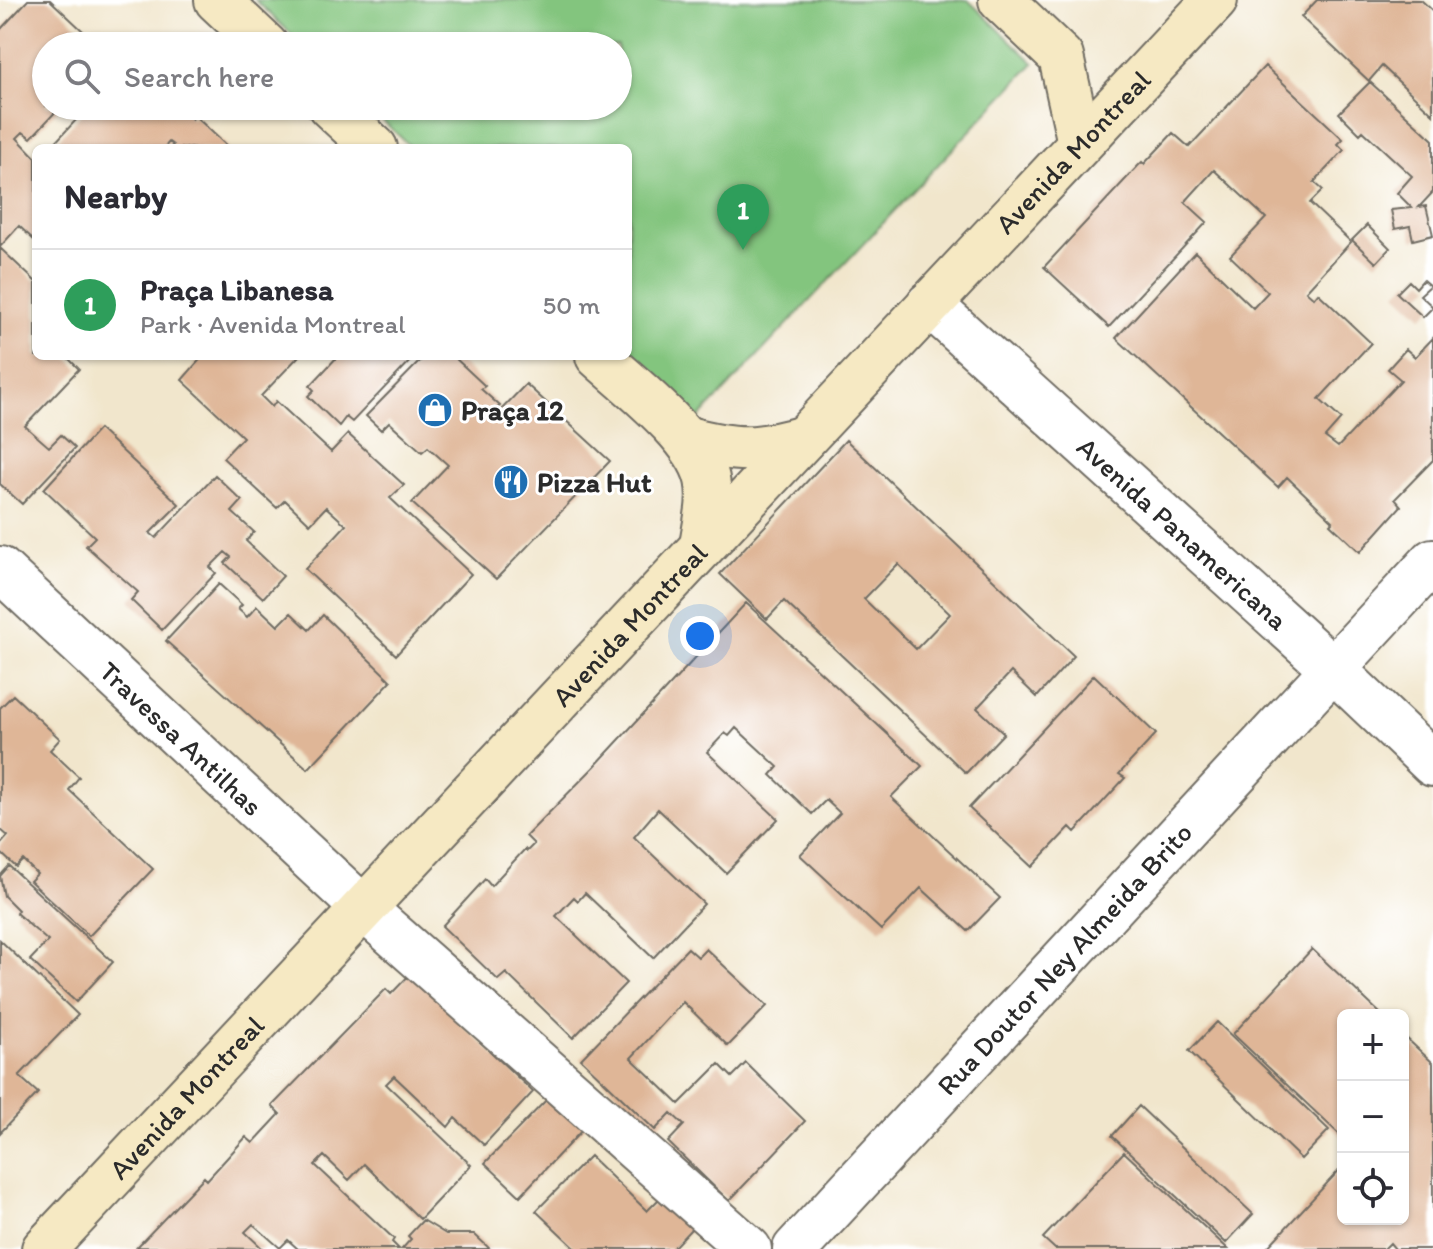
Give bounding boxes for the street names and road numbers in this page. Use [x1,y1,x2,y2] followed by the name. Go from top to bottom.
[988,63,1158,241] street label: Avenida Montreal
[1070,429,1295,637] street label: Avenida Panamericana
[545,536,714,713] street label: Avenida Montreal
[93,654,270,823] street label: Travessa Antilhas
[930,815,1199,1102] street label: Rua Doutor Ney Almeida Brito
[101,1008,271,1186] street label: Avenida Montreal

